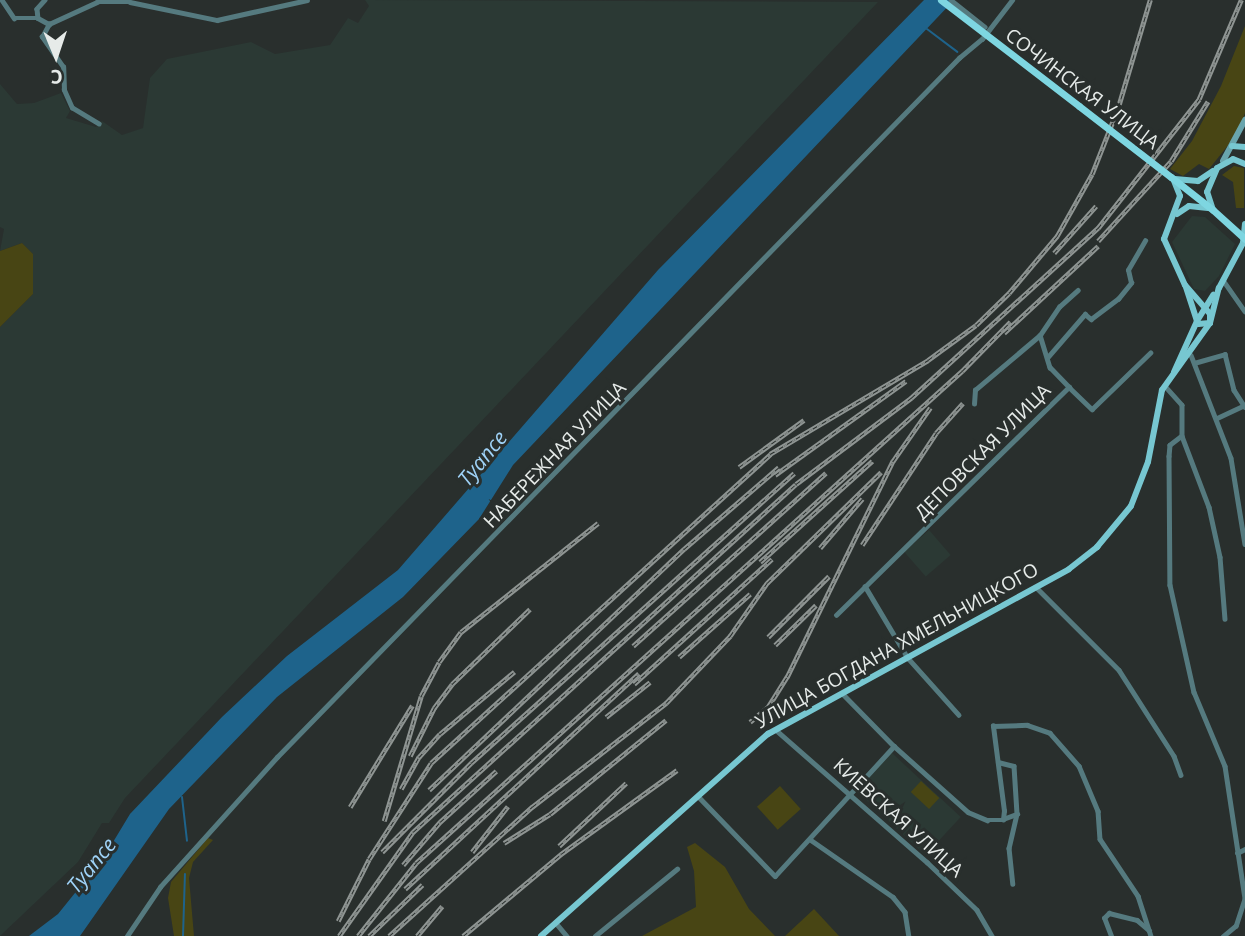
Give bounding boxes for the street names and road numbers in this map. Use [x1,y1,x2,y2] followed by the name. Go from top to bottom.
[1001,24,1163,154] street label: СОЧИНСКАЯ УЛИЦА
[479,377,631,533] street label: НАБЕРЕЖНАЯ УЛИЦА
[910,379,1056,525] street label: ДЕПОВСКАЯ УЛИЦА
[751,558,1043,734] street label: УЛИЦА БОГДАНА ХМЕЛЬНИЦКОГО
[828,754,968,882] street label: КИЕВСКАЯ УЛИЦА

